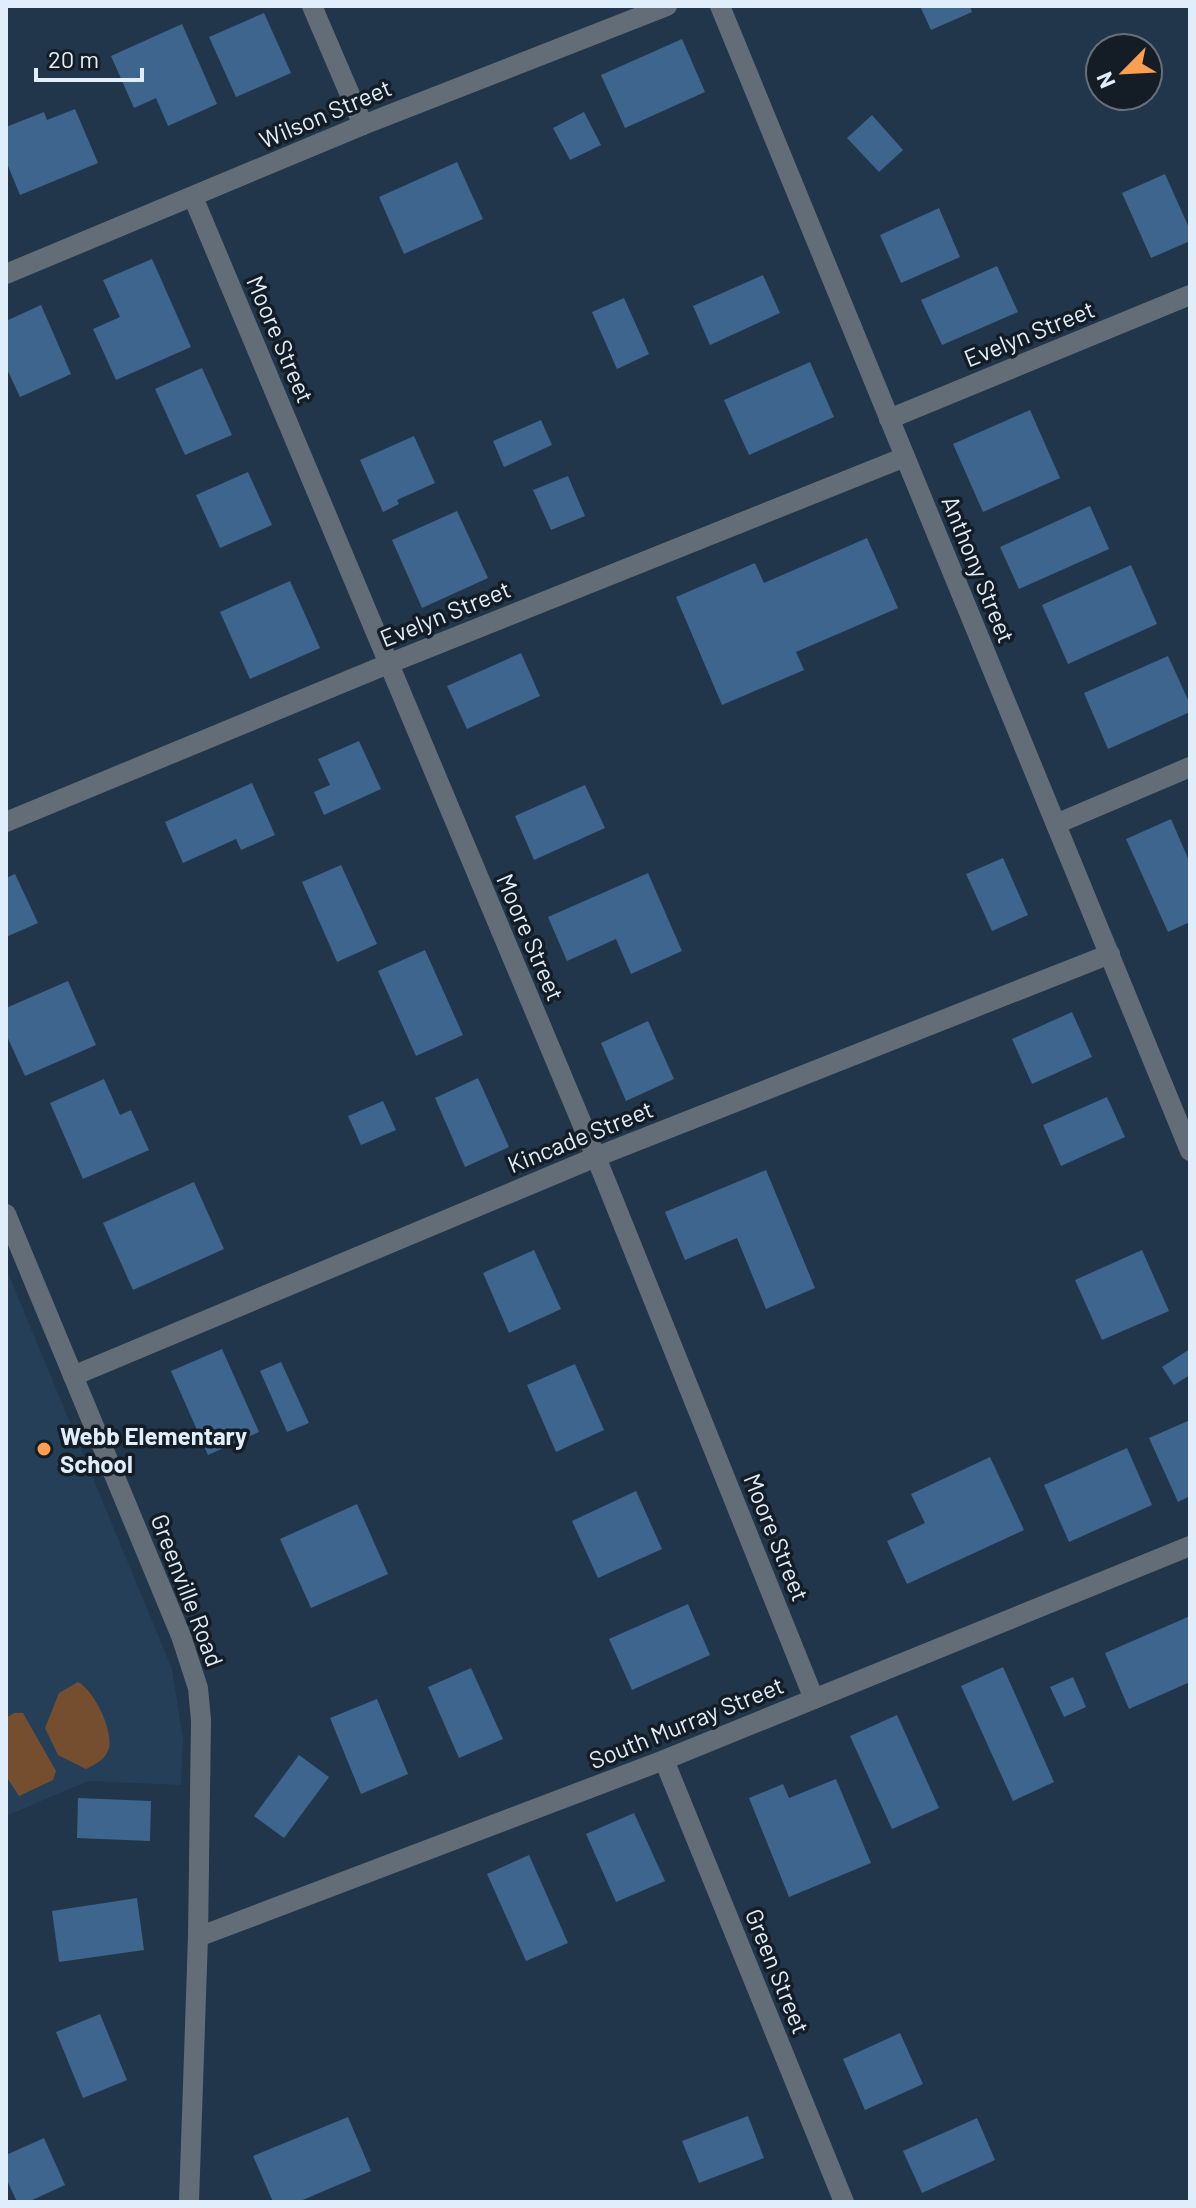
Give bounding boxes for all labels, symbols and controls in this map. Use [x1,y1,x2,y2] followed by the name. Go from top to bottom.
[36,32,142,82] scale bar
[1084,32,1164,112] north arrow
[48,44,99,73] text: 20 m
[1090,69,1120,93] text: N
[255,72,395,154] street label: Wilson Street
[241,271,321,407] street label: Moore Street
[960,294,1098,372] street label: Evelyn Street
[936,491,1022,647] street label: Anthony Street
[376,574,514,652] street label: Evelyn Street
[491,869,571,1005] street label: Moore Street
[503,1094,657,1178] street label: Kincade Street
[60,1421,247,1478] place label: Webb Elementary School
[35,1440,53,1458] marker: Webb Elementary School
[738,1469,816,1605] street label: Moore Street
[146,1510,230,1670] street label: Greenville Road
[584,1670,788,1774] street label: South Murray Street
[740,1904,816,2038] street label: Green Street

